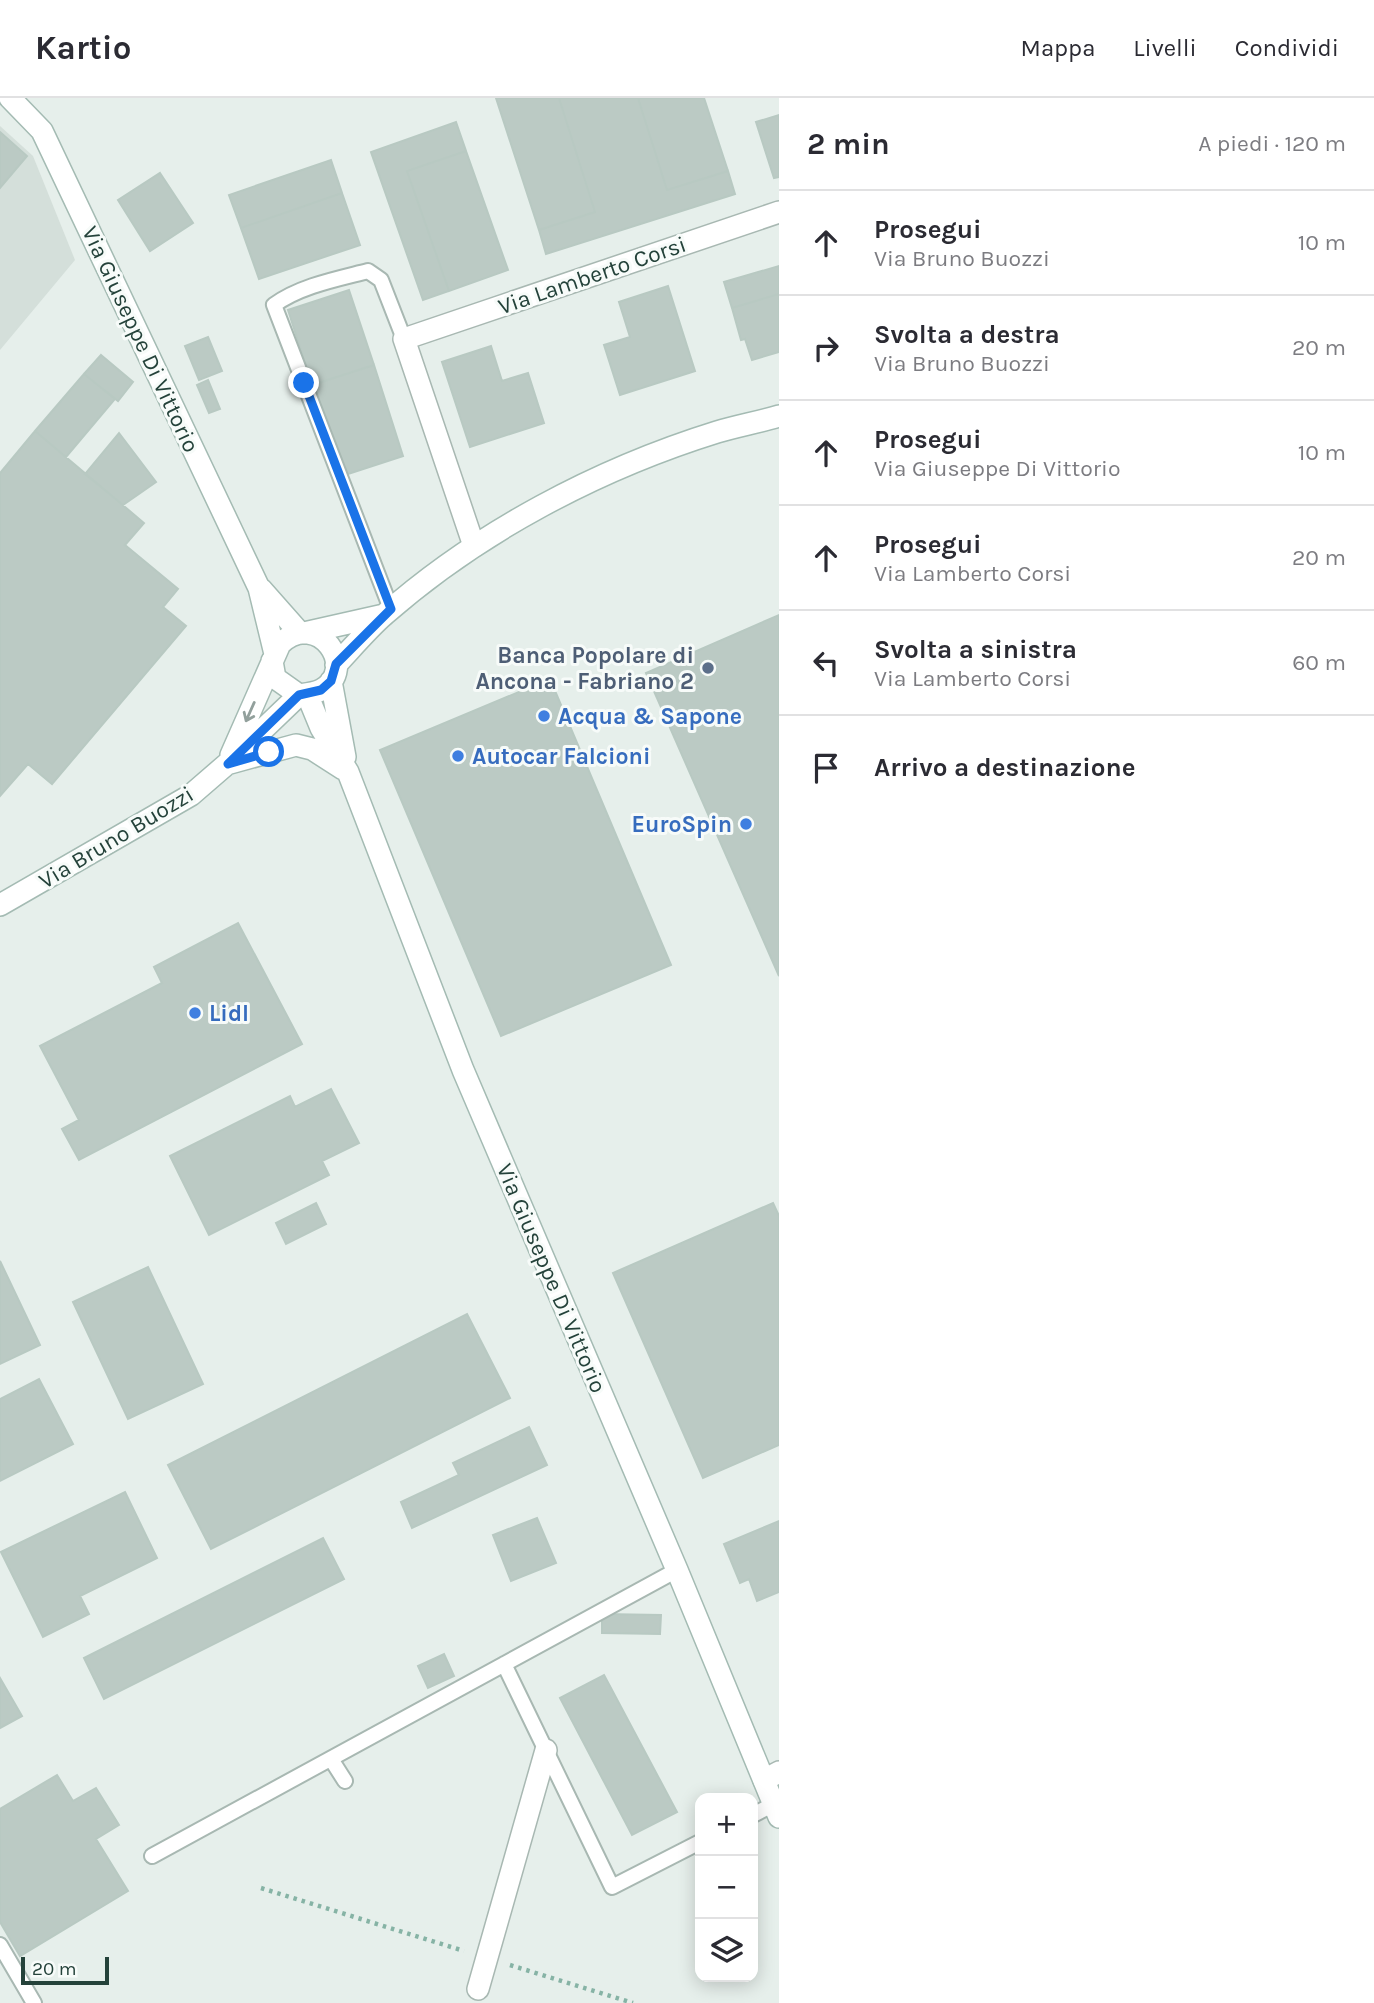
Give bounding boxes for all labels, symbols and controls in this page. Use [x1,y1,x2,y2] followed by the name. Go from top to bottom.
[35,29,131,67] text: Kartio
[1021,34,1095,62] text: Mappa
[1133,34,1197,62] text: Livelli
[1235,34,1339,62] text: Condividi
[807,126,890,162] text: 2 min
[1198,130,1346,157] text: A piedi · 120 m
[874,214,981,245] text: Prosegui
[76,222,205,457] street label: Via Giuseppe Di Vittorio
[807,224,845,262] icon: ahead
[1298,229,1346,256] text: 10 m
[495,231,690,320] street label: Via Lamberto Corsi
[874,245,1050,272] text: Via Bruno Buozzi
[874,319,1060,350] text: Svolta a destra
[807,329,845,367] icon: right
[1292,334,1346,361] text: 20 m
[874,350,1050,377] text: Via Bruno Buozzi
[288,367,319,398] route end
[874,424,981,455] text: Prosegui
[807,434,845,472] icon: ahead
[1298,439,1346,466] text: 10 m
[874,455,1120,482] text: Via Giuseppe Di Vittorio
[874,529,981,560] text: Prosegui
[807,539,845,577] icon: ahead
[1292,544,1346,571] text: 20 m
[874,560,1071,587] text: Via Lamberto Corsi
[874,634,1077,665] text: Svolta a sinistra
[475,642,694,695] place label: Banca Popolare di Ancona - Fabriano 2
[807,644,845,682] icon: left
[1292,649,1346,676] text: 60 m
[700,660,716,676] marker: Banca Popolare di Ancona - Fabriano 2
[874,665,1071,692] text: Via Lamberto Corsi
[243,701,256,722] one-way arrow
[558,703,742,730] place label: Acqua & Sapone
[536,708,552,724] marker: Acqua & Sapone
[253,736,284,767] route start
[472,743,650,770] place label: Autocar Falcioni
[450,748,466,764] marker: Autocar Falcioni
[807,749,845,787] icon: arrive
[874,752,1136,783] text: Arrivo a destinazione
[34,781,199,894] street label: Via Bruno Buozzi
[631,811,732,838] place label: EuroSpin
[738,816,754,832] marker: EuroSpin
[209,1000,249,1027] place label: Lidl
[187,1005,203,1021] marker: Lidl
[491,1159,612,1397] street label: Via Giuseppe Di Vittorio
[695,1793,758,1982] map controls
[695,1793,758,1856] button: +
[695,1856,758,1919] button: −
[695,1919,758,1982] button: layers
[21,1954,108,1986] scale bar
[32,1958,77,1980] text: 20 m

